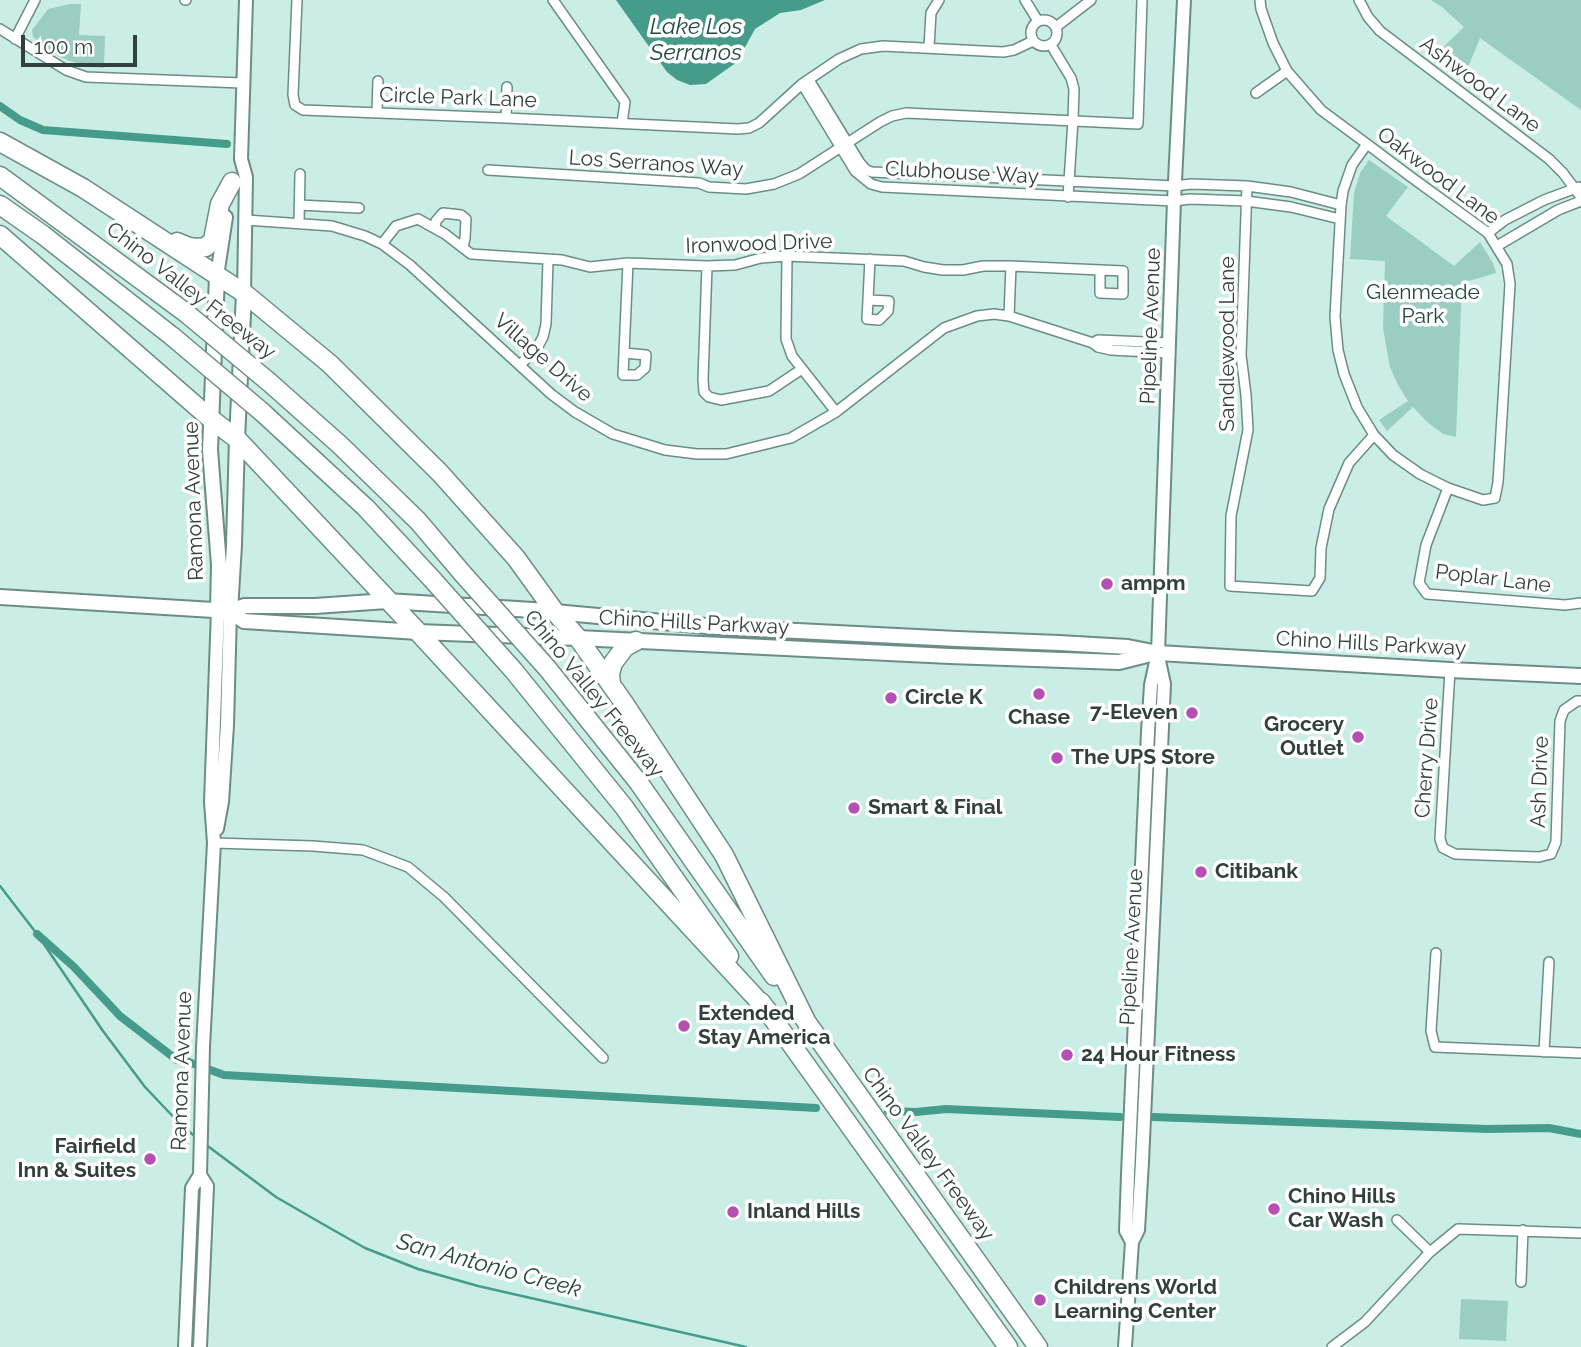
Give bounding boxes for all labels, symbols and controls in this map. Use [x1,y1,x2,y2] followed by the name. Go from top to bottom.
[650,13,742,67] water label: Lake Los Serranos
[24,21,140,65] scale bar
[1415,31,1545,139] street label: Ashwood Lane
[34,34,93,59] text: 100 m
[379,83,537,113] street label: Circle Park Lane
[1372,122,1504,230] street label: Oakwood Lane
[568,145,744,183] street label: Los Serranos Way
[884,156,1040,190] street label: Clubhouse Way
[101,217,281,365] street label: Chino Valley Freeway
[685,229,833,259] street label: Ironwood Drive
[1136,247,1166,405] street label: Pipeline Avenue
[1215,256,1241,432] street label: Sandlewood Lane
[1366,280,1480,330] park label: Glenmeade Park
[489,308,597,408] street label: Village Drive
[179,421,209,581] street label: Ramona Avenue
[1434,559,1552,599] street label: Poplar Lane
[1121,571,1185,597] place label: ampm
[1099,576,1115,592] marker: ampm
[519,605,669,783] street label: Chino Valley Freeway
[598,605,790,641] street label: Chino Hills Parkway
[1275,626,1467,662] street label: Chino Hills Parkway
[905,685,983,711] place label: Circle K
[1031,686,1047,702] marker: Chase
[883,690,899,706] marker: Circle K
[1410,697,1444,819] street label: Cherry Drive
[1090,700,1178,726] place label: 7-Eleven
[1008,705,1070,731] place label: Chase
[1184,705,1200,721] marker: 7-Eleven
[1264,712,1344,762] place label: Grocery Outlet
[1350,729,1366,745] marker: Grocery Outlet
[1526,736,1554,828] street label: Ash Drive
[1071,745,1215,771] place label: The UPS Store
[1049,750,1065,766] marker: The UPS Store
[868,795,1002,821] place label: Smart & Final
[846,800,862,816] marker: Smart & Final
[1215,859,1298,885] place label: Citibank
[1193,864,1209,880] marker: Citibank
[1115,868,1149,1026] street label: Pipeline Avenue
[167,991,197,1151] street label: Ramona Avenue
[698,1001,831,1051] place label: Extended Stay America
[676,1018,692,1034] marker: Extended Stay America
[1081,1042,1236,1068] place label: 24 Hour Fitness
[1059,1047,1075,1063] marker: 24 Hour Fitness
[857,1062,999,1246] street label: Chino Valley Freeway
[18,1134,136,1184] place label: Fairfield Inn & Suites
[142,1151,158,1167] marker: Fairfield Inn & Suites
[1288,1184,1396,1234] place label: Chino Hills Car Wash
[747,1199,860,1225] place label: Inland Hills
[1266,1201,1282,1217] marker: Chino Hills Car Wash
[725,1204,741,1220] marker: Inland Hills
[394,1228,584,1304] water label: San Antonio Creek
[1054,1275,1217,1325] place label: Childrens World Learning Center
[1032,1292,1048,1308] marker: Childrens World Learning Center

